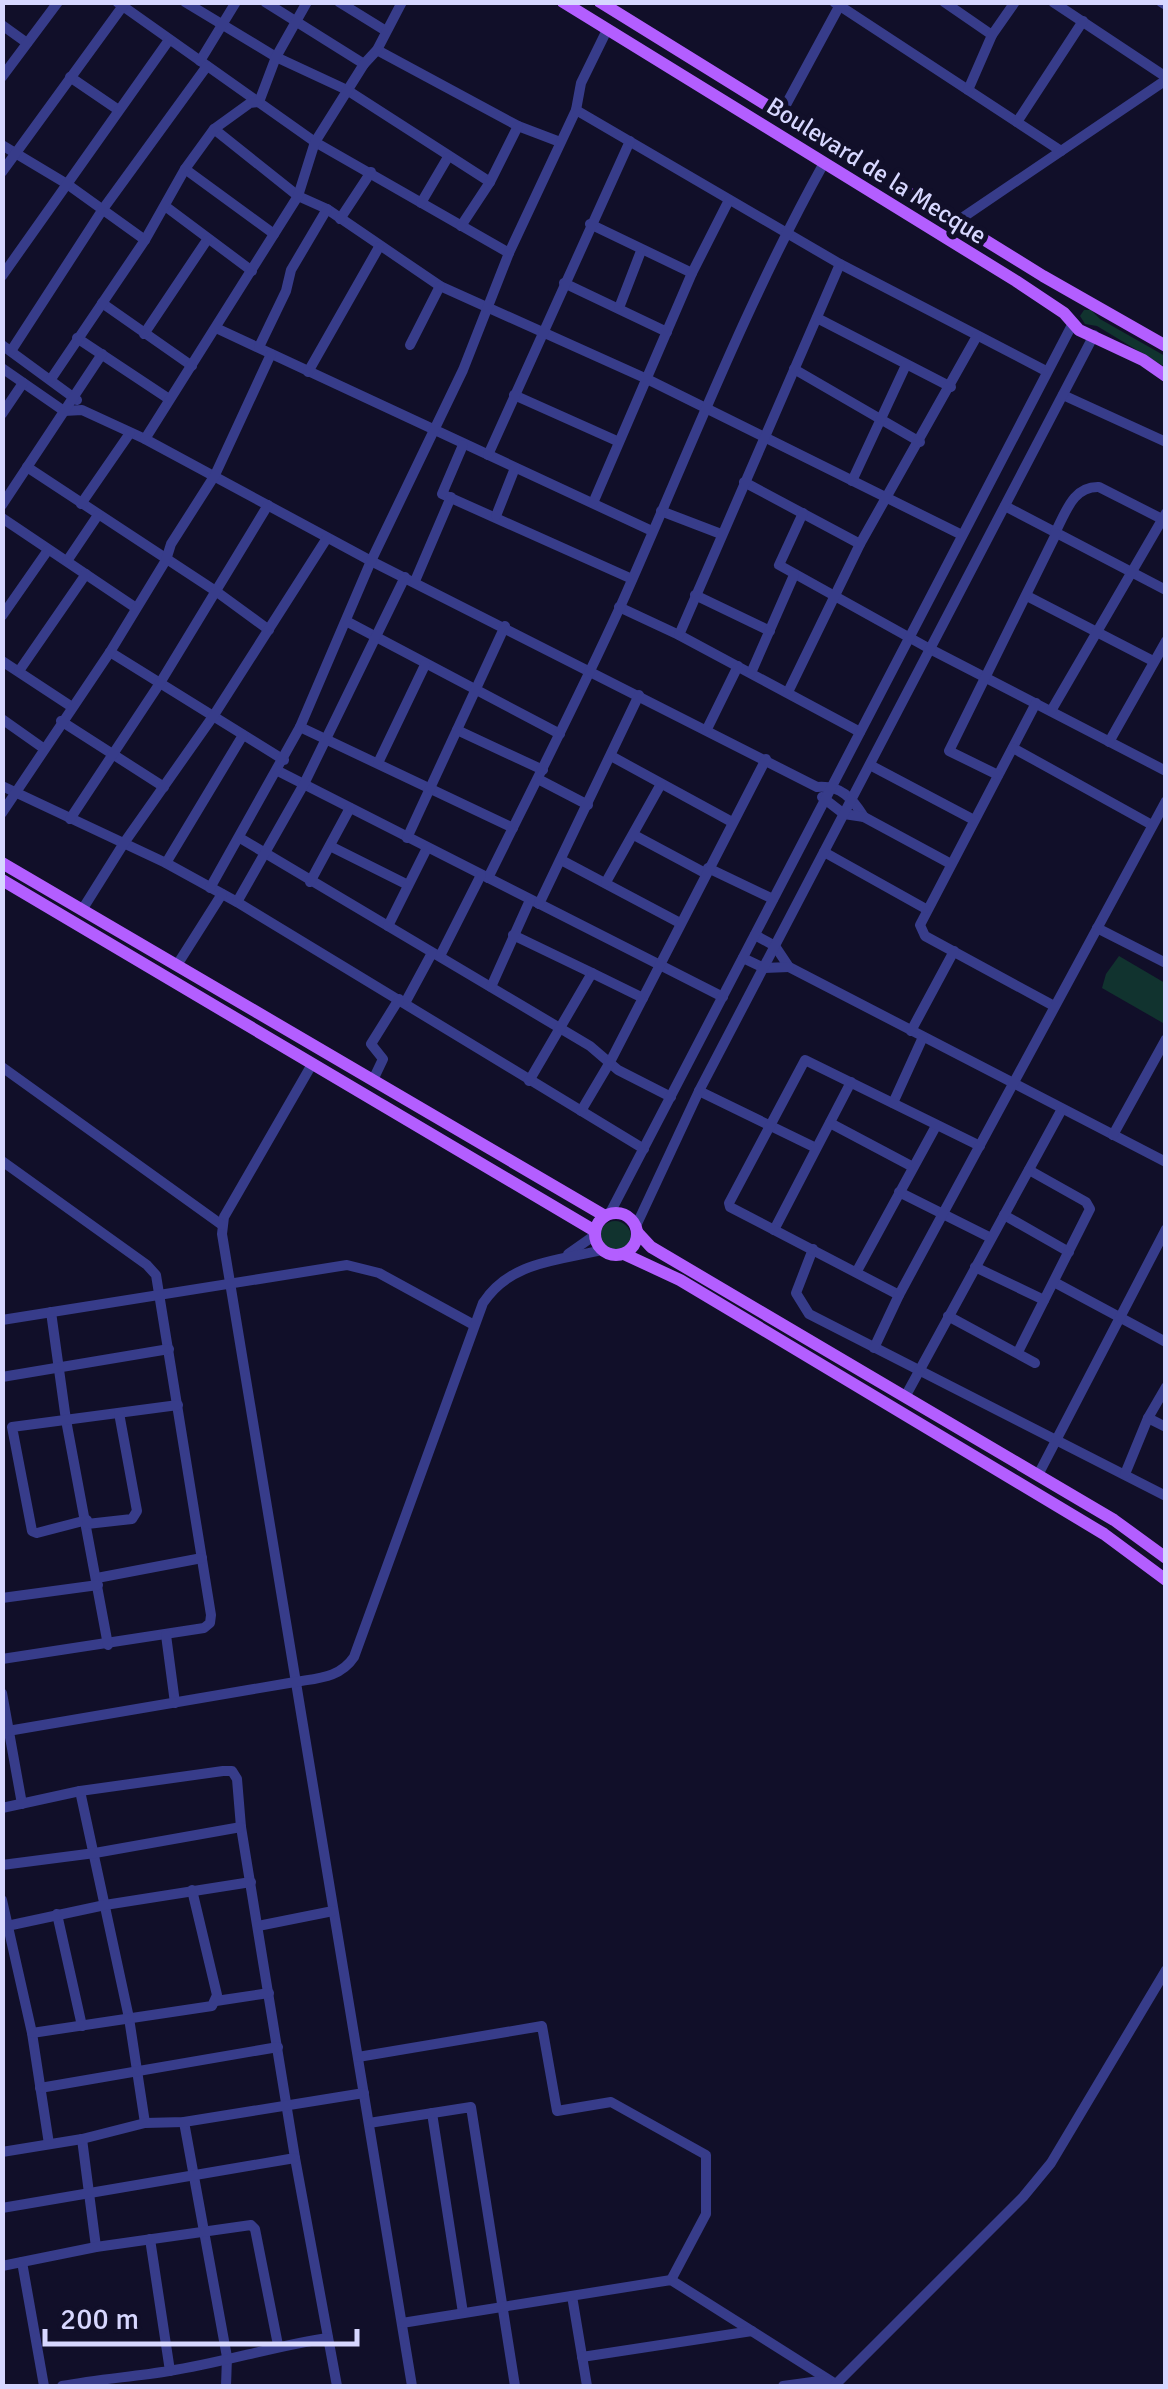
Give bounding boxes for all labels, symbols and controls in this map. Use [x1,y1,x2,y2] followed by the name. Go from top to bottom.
[761,90,992,251] street label: Boulevard de la Mecque
[45,2284,358,2346] scale bar
[60,2301,139,2338] text: 200 m

